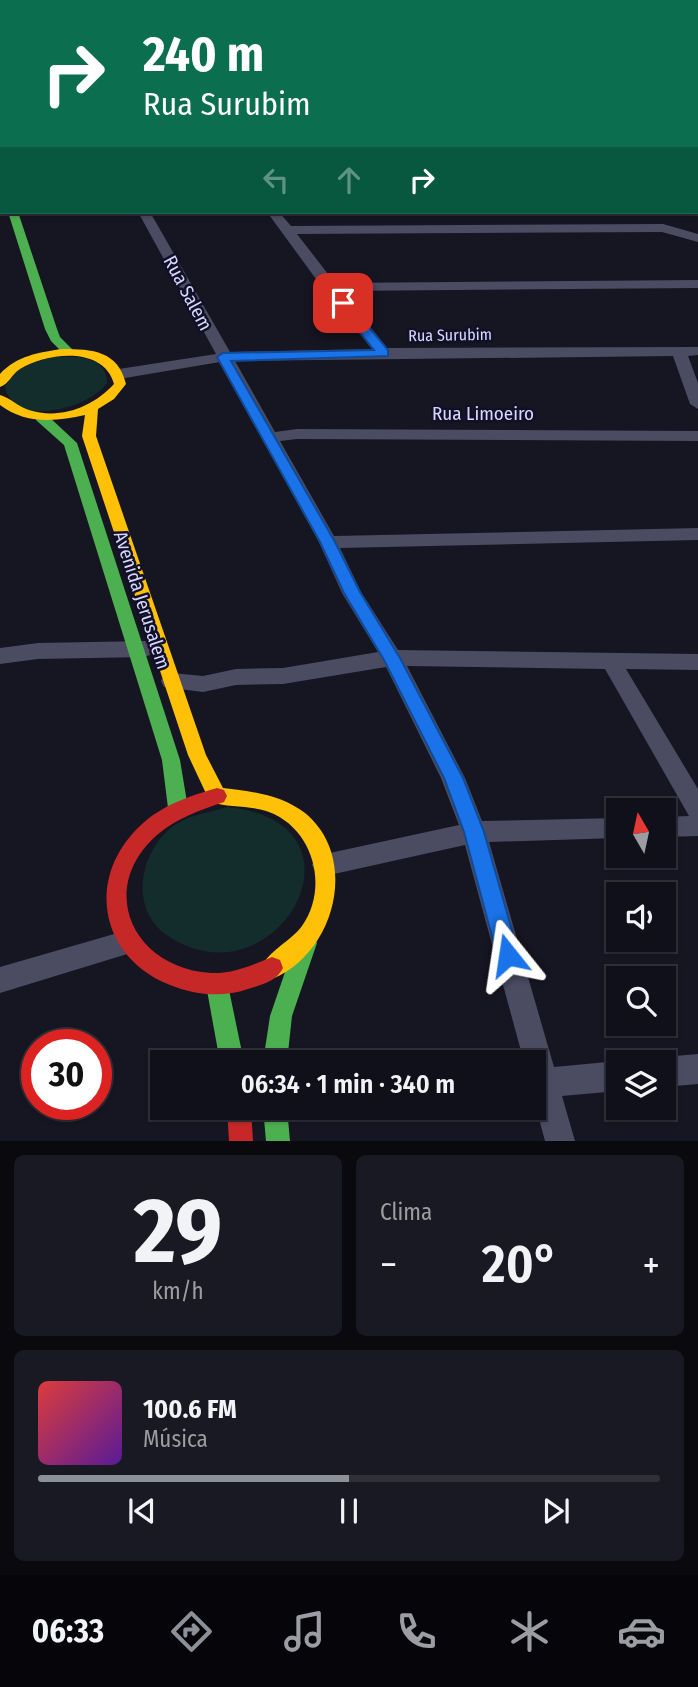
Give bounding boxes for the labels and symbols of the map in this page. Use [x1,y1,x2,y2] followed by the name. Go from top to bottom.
[159,252,217,334] street label: Rua Salem
[313,273,373,333] pin
[408,325,492,345] street label: Rua Surubim
[432,402,534,425] street label: Rua Limoeiro
[109,528,175,672] street label: Avenida Jerusalem
[606,798,676,868] north arrow
[471,918,545,992] position arrow
[21,1029,112,1120] speed limit sign: 30

